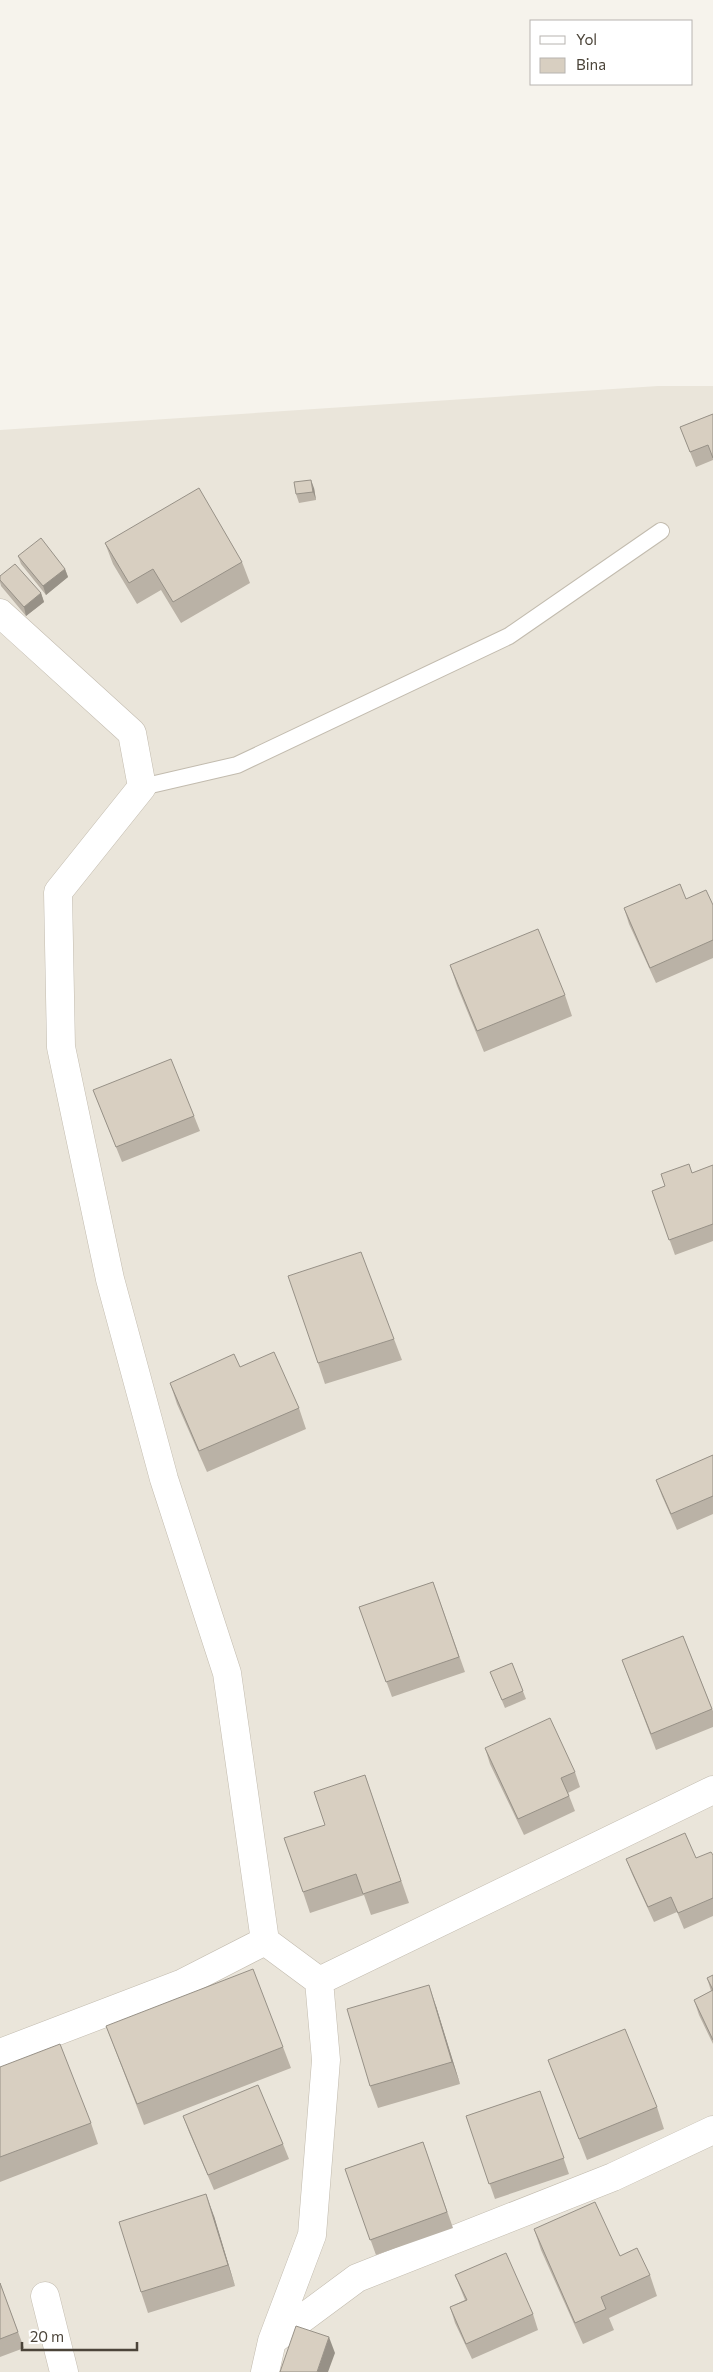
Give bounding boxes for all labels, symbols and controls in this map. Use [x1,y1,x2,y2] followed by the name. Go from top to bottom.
[530,20,693,85] legend
[576,30,597,48] text: Yol
[576,55,606,73] text: Bina
[22,2320,138,2352] scale bar
[30,2327,64,2345] text: 20 m

